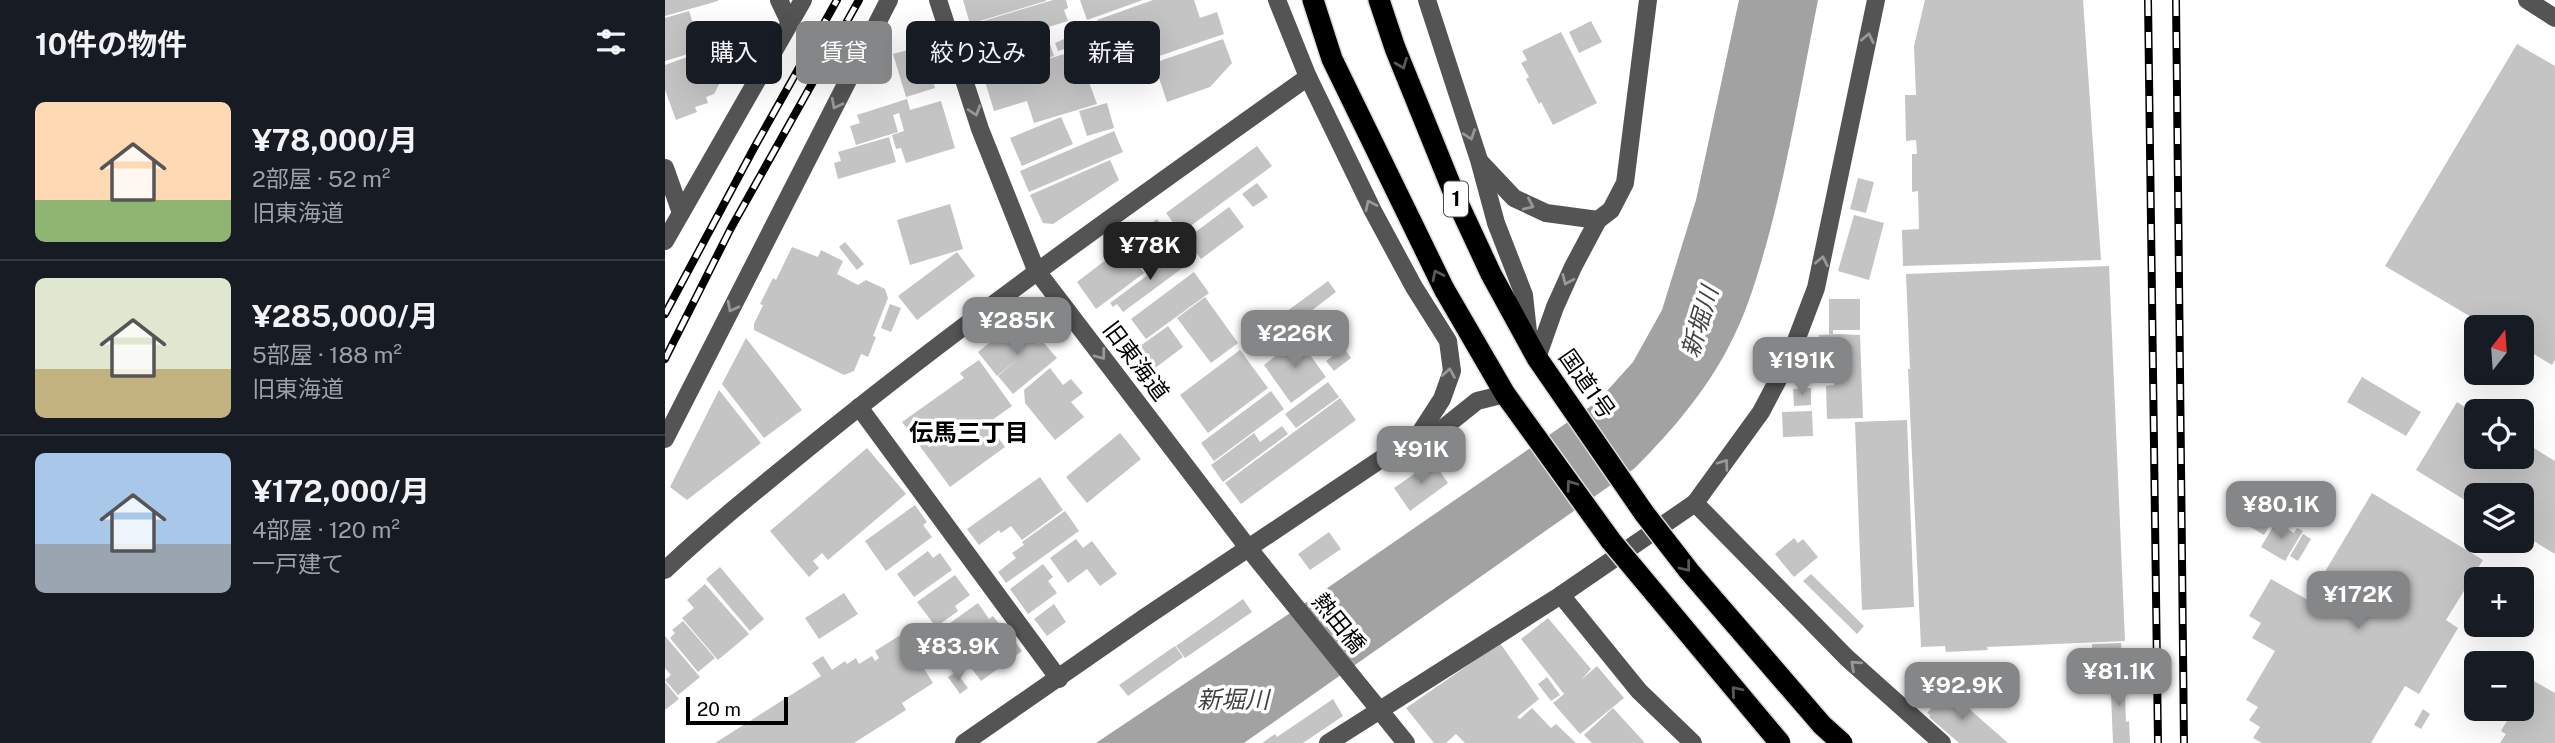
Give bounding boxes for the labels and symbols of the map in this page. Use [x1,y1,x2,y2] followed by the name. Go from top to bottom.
[1859,32,1874,44] one-way arrow
[1394,58,1408,70] one-way arrow
[831,97,844,110] one-way arrow
[966,105,981,117] one-way arrow
[1462,128,1476,140] one-way arrow
[1444,182,1468,216] road number: 1
[1522,197,1534,211] one-way arrow
[1365,200,1379,212] one-way arrow
[1109,222,1191,282] pin: ¥78K
[1813,255,1828,267] one-way arrow
[1431,270,1445,282] one-way arrow
[1561,273,1575,285] one-way arrow
[1675,280,1724,360] water label: 新堀川
[968,298,1066,357] pin: ¥285K
[727,300,741,312] one-way arrow
[1246,310,1344,370] pin: ¥226K
[2464,315,2534,385] north arrow
[1098,316,1175,406] street label: 旧東海道
[1753,338,1851,397] pin: ¥191K
[1554,344,1621,424] street label: 国道1号
[1092,347,1105,359] one-way arrow
[1441,367,1456,379] one-way arrow
[909,418,1029,446] district label: 伝馬三丁目
[1380,426,1462,486] pin: ¥91K
[1715,459,1728,472] one-way arrow
[1567,480,1579,493] one-way arrow
[2224,482,2338,541] pin: ¥80.1K
[1678,558,1690,571] one-way arrow
[2309,572,2407,631] pin: ¥172K
[1307,587,1372,658] street label: 熱田橋
[901,624,1015,683] pin: ¥83.9K
[2062,648,2176,708] pin: ¥81.1K
[1850,661,1863,673] one-way arrow
[1905,662,2019,722] pin: ¥92.9K
[1197,685,1272,713] water label: 新堀川
[1732,686,1744,699] one-way arrow
[686,694,787,726] scale bar

